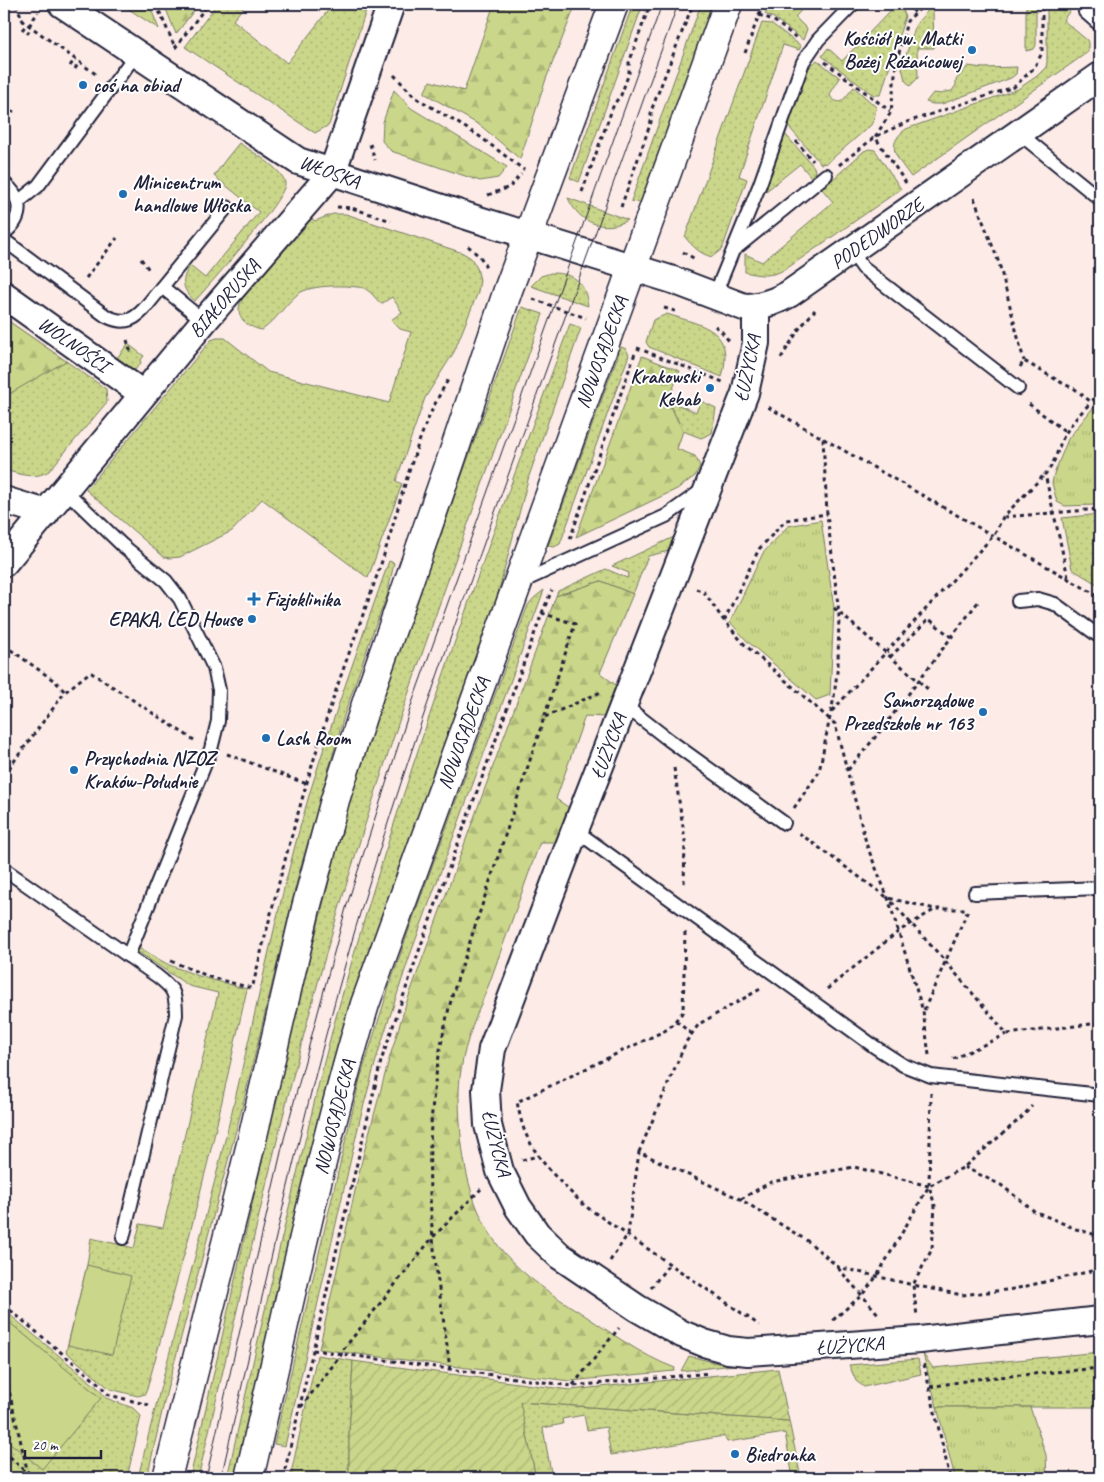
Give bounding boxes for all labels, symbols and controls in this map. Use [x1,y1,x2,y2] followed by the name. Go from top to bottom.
[843,26,965,74] place label: Kościół pw. Matki Bożej Różańcowej
[966,44,978,56] marker: Kościół pw. Matki Bożej Różańcowej
[93,73,183,98] place label: coś na obiad
[77,79,89,91] marker: coś na obiad
[296,149,364,194] street label: WŁOSKA
[133,170,252,218] place label: Minicentrum handlowe Włoska
[117,188,129,200] marker: Minicentrum handlowe Włoska
[826,191,931,275] street label: PODEDWORZE
[183,253,266,343] street label: BIAŁORUSKA
[570,292,634,412] street label: NOWOSĄDECKA
[33,311,118,381] street label: WOLNOŚCI
[728,331,767,404] street label: ŁUŻYCKA
[630,364,703,412] place label: Krakowski Kebab
[704,382,716,394] marker: Krakowski Kebab
[265,587,342,612] place label: Fizjoklinika
[247,592,261,606] marker: Fizjoklinika
[109,607,243,632] place label: EPAKA, LED House
[246,613,258,625] marker: EPAKA, LED House
[432,673,496,793] street label: NOWOSĄDECKA
[844,688,975,736] place label: Samorządowe Przedszkole nr 163
[977,706,989,718] marker: Samorządowe Przedszkole nr 163
[585,709,633,782] street label: ŁUŻYCKA
[276,726,352,751] place label: Lash Room
[260,732,272,744] marker: Lash Room
[84,746,219,794] place label: Przychodnia NZOZ Kraków-Południe
[68,764,80,776] marker: Przychodnia NZOZ Kraków-Południe
[308,1056,361,1177] street label: NOWOSĄDECKA
[476,1107,517,1180] street label: ŁUŻYCKA
[815,1331,886,1360] street label: ŁUŻYCKA
[25,1427,101,1459] scale bar
[32,1436,59,1455] text: 20 m
[745,1442,816,1467] place label: Biedronka
[729,1448,741,1460] marker: Biedronka

